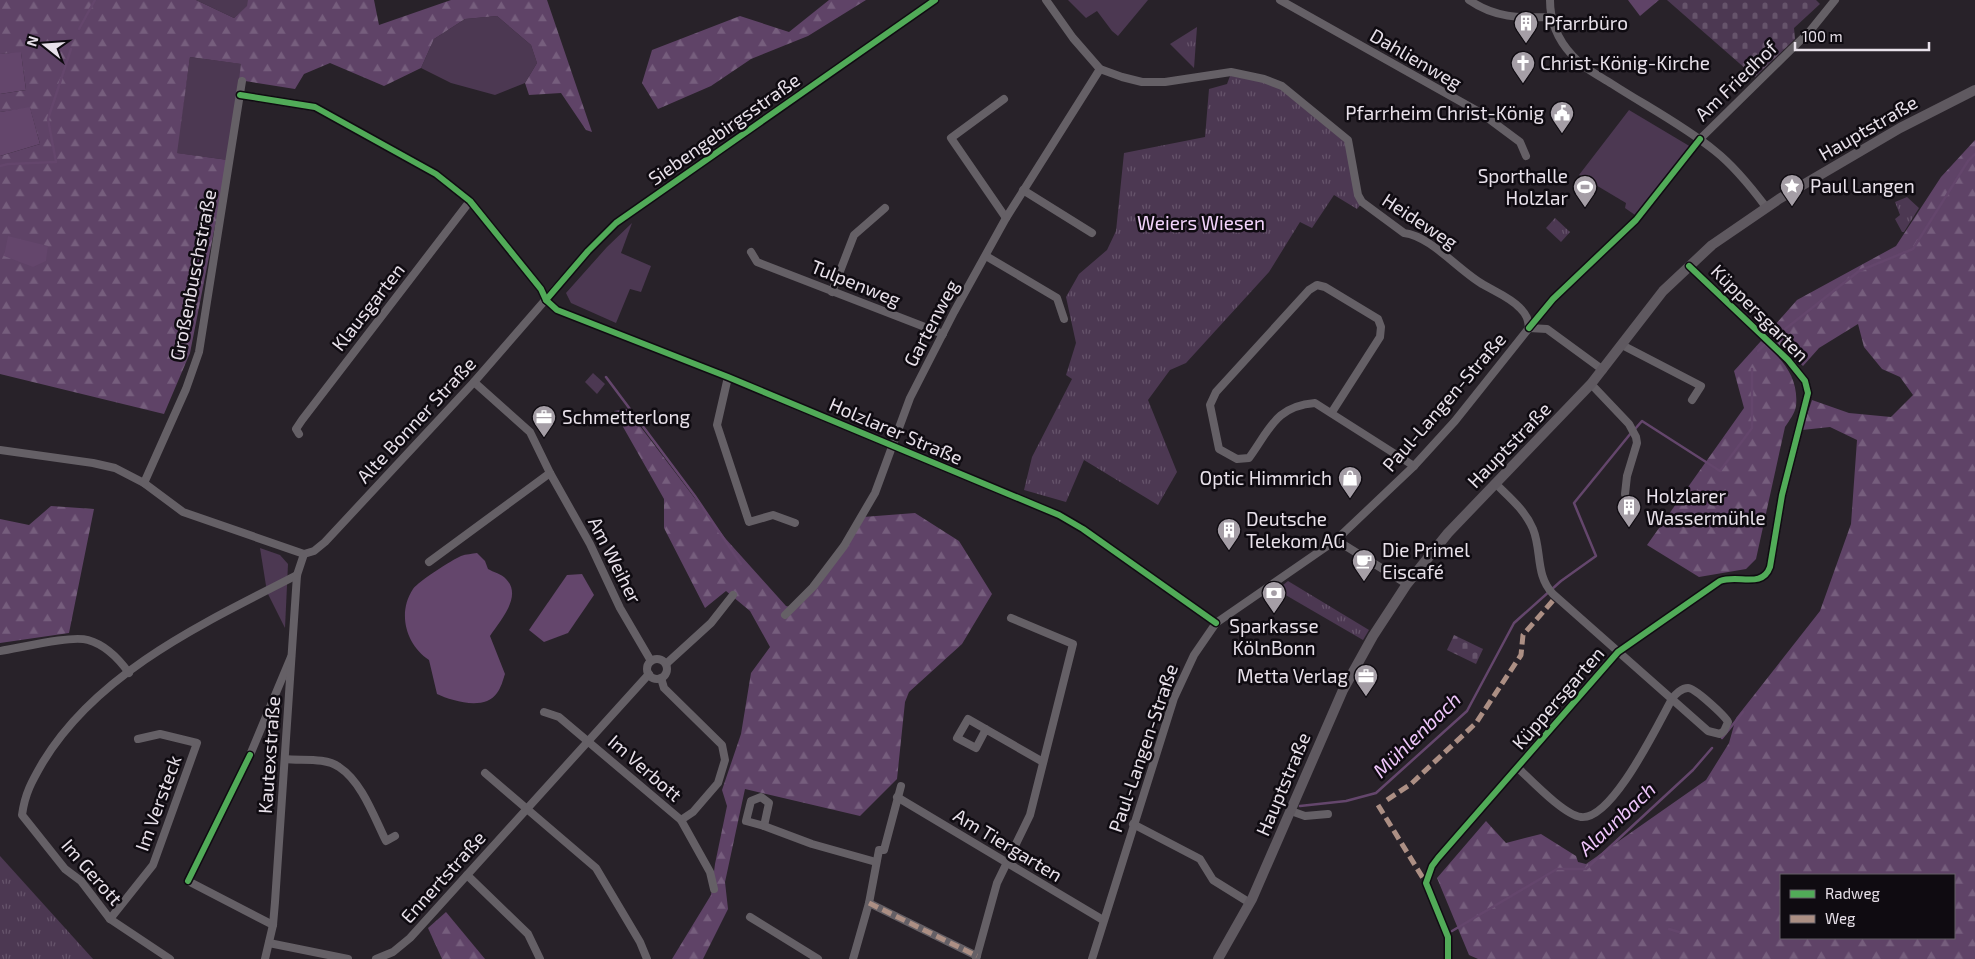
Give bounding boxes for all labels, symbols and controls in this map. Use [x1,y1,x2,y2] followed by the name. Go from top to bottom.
[1513,10,1539,44] building icon: Pfarrbüro
[1544,11,1628,34] place label: Pfarrbüro
[20,20,70,70] north arrow
[1795,20,1929,52] scale bar
[1366,23,1467,94] street label: Dahlienweg
[1802,27,1843,45] text: 100 m
[22,34,42,48] text: N
[1690,35,1782,125] street label: Am Friedhof
[1510,50,1536,84] church icon: Christ-König-Kirche
[1540,51,1710,74] place label: Christ-König-Kirche
[644,68,804,190] street label: Siebengebirgsstraße
[1814,90,1921,165] street label: Hauptstraße
[1549,100,1575,134] public building icon: Pfarrheim Christ-König
[1345,101,1544,124] place label: Pfarrheim Christ-König
[1478,164,1568,209] place label: Sporthalle Holzlar
[1779,173,1805,207] place icon: Paul Langen
[1572,174,1598,208] sports icon: Sporthalle Holzlar
[1810,174,1915,197] place label: Paul Langen
[165,187,220,362] street label: Großenbuschstraße
[1378,188,1463,254] street label: Heideweg
[1137,211,1265,234] park label: Weiers Wiesen
[808,254,905,311] street label: Tulpenweg
[326,258,409,355] street label: Klausgarten
[1707,259,1814,366] street label: Küppersgarten
[898,275,963,370] street label: Gartenweg
[1377,328,1510,476] street label: Paul-Langen-Straße
[351,352,480,488] street label: Alte Bonner Straße
[826,392,966,469] street label: Holzlarer Straße
[1462,397,1555,492] street label: Hauptstraße
[531,404,557,438] office icon: Schmetterlong
[562,405,691,428] place label: Schmetterlong
[1337,465,1363,499] shop icon: Optic Himmrich
[1199,466,1332,489] place label: Optic Himmrich
[1646,484,1766,529] place label: Holzlarer Wassermühle
[1616,494,1642,528] building icon: Holzlarer Wassermühle
[1246,507,1345,552] place label: Deutsche Telekom AG
[584,513,647,607] street label: Am Weiher
[1216,517,1242,551] building icon: Deutsche Telekom AG
[1382,538,1470,583] place label: Die Primel Eiscafé
[1351,548,1377,582] cafe icon: Die Primel Eiscafé
[1261,580,1287,614] bank icon: Sparkasse KölnBonn
[1229,614,1319,659] place label: Sparkasse KölnBonn
[1507,642,1608,754] street label: Küppersgarten
[1103,661,1182,835] street label: Paul-Langen-Straße
[1353,663,1379,697] office icon: Metta Verlag
[1237,664,1348,687] place label: Metta Verlag
[1367,686,1465,782] water label: Mühlenbach
[253,695,284,815] street label: Kautexstraße
[604,729,687,806] street label: Im Verbott
[1250,729,1315,839] street label: Hauptstraße
[130,752,186,854] street label: Im Versteck
[1572,776,1660,861] water label: Alaunbach
[950,803,1067,886] street label: Am Tiergarten
[395,826,490,927] street label: Ennertstraße
[57,834,128,910] street label: Im Gerott
[1780,874,1955,939] legend
[1825,884,1880,902] text: Radweg
[1825,909,1856,927] text: Weg

